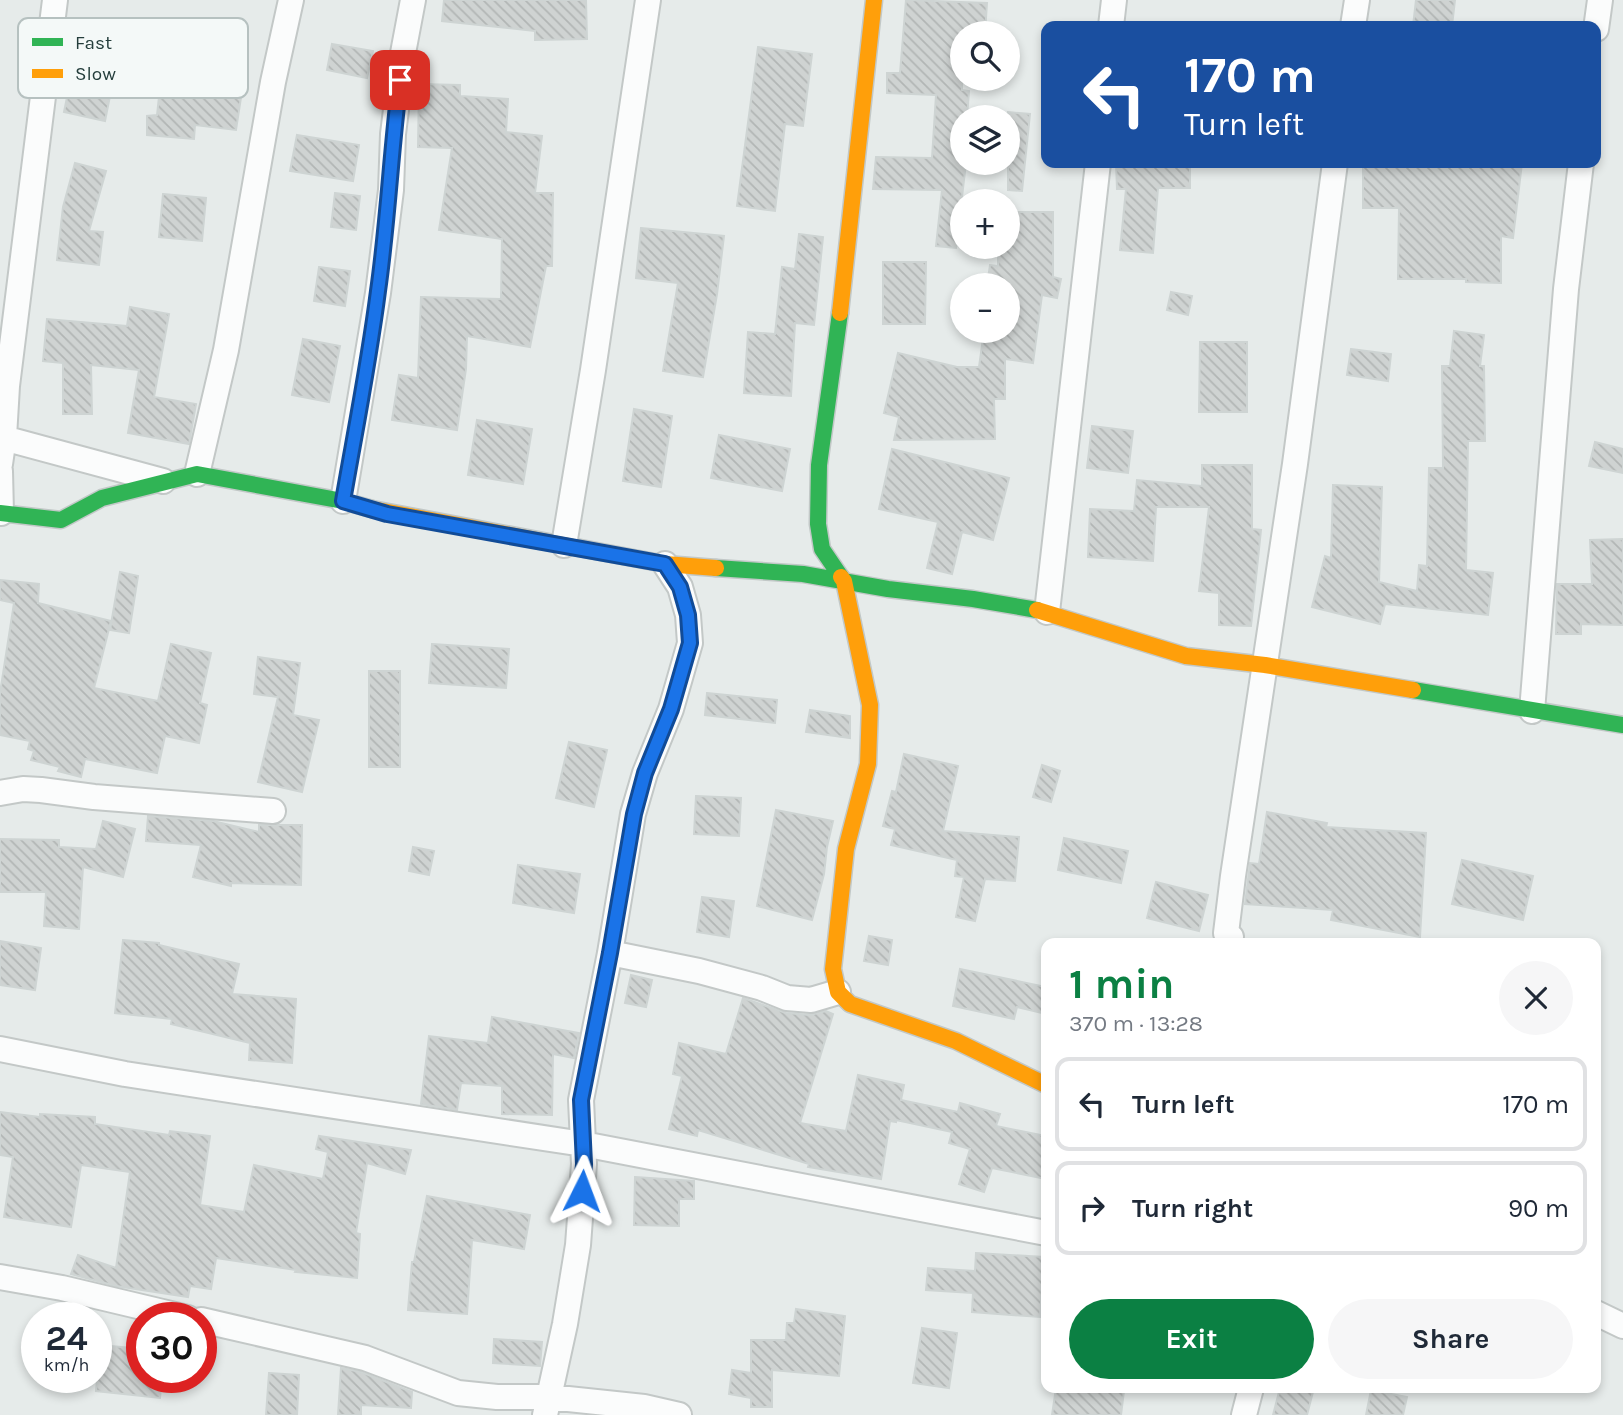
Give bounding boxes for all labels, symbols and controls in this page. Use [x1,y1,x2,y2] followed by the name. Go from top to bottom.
[18,18,248,98] legend
[950,21,1020,343] map controls
[950,21,1020,91] button: search
[75,32,112,54] text: Fast
[1184,47,1316,104] text: 170 m
[1069,49,1160,140] icon: left
[370,50,430,110] pin
[381,61,419,99] icon: arrive
[75,63,116,85] text: Slow
[950,105,1020,175] button: layers
[1184,106,1304,143] text: Turn left
[950,189,1020,259] button: +
[950,273,1020,343] button: −
[1069,959,1174,1009] text: 1 min
[1499,961,1573,1035] button: close
[1069,1010,1203,1037] text: 370 m · 13:28
[1073,1085,1111,1123] icon: left
[1132,1089,1234,1120] text: Turn left
[1502,1089,1569,1120] text: 170 m
[545,1154,619,1228] position arrow
[1073,1189,1111,1227] icon: right
[1132,1193,1253,1224] text: Turn right
[1508,1193,1569,1224] text: 90 m
[1069,1299,1314,1379] button: Exit
[1328,1299,1573,1379] button: Share
[126,1302,217,1393] speed limit sign: 30
[46,1318,88,1359] text: 24
[44,1354,89,1376] text: km/h

